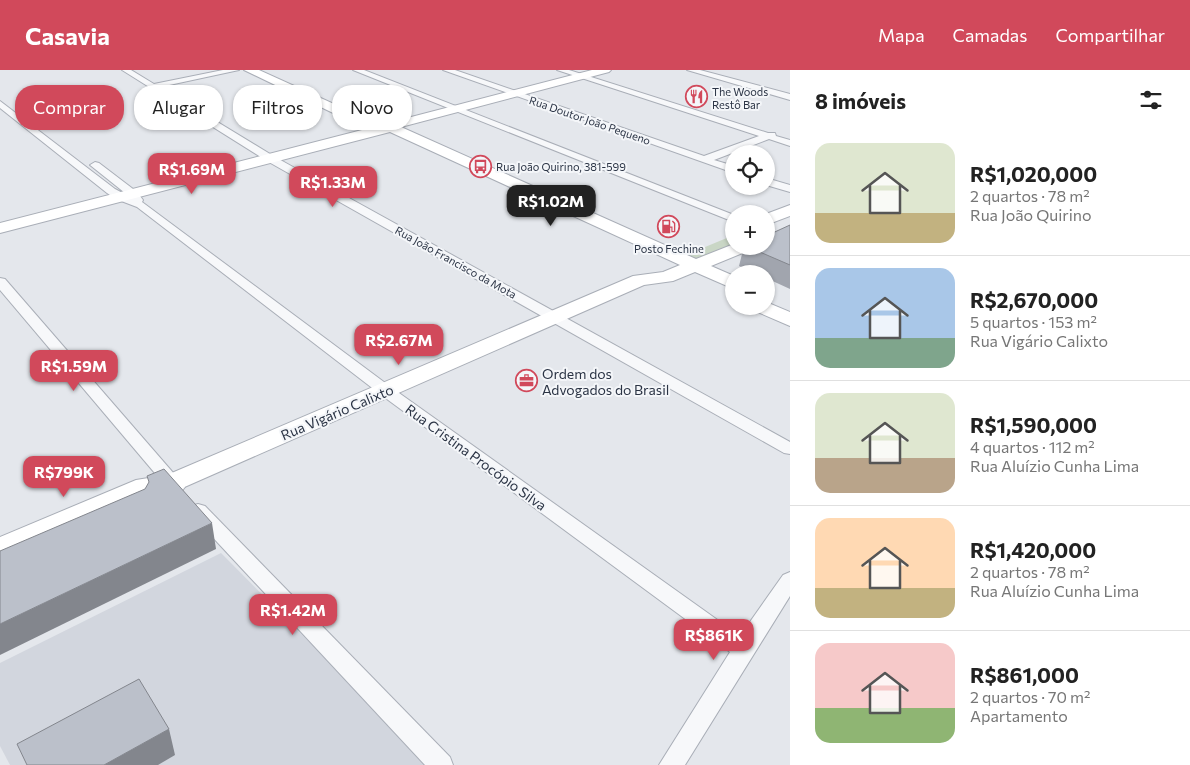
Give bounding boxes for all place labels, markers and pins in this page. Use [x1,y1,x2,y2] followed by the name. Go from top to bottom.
[684,85,708,109] restaurant icon: The Woods Restô Bar
[712,85,768,111] place label: The Woods Restô Bar
[146,152,238,195] pin: R$1.69M
[468,154,492,178] bus stop icon: Rua João Quirino, 381-599
[496,160,626,174] place label: Rua João Quirino, 381-599
[287,166,379,208] pin: R$1.33M
[505,184,597,227] pin: R$1.02M
[657,215,681,239] fuel station icon: Posto Fechine
[634,242,704,255] place label: Posto Fechine
[353,324,445,366] pin: R$2.67M
[28,350,120,392] pin: R$1.59M
[542,365,669,398] place label: Ordem dos Advogados do Brasil
[514,369,538,393] office icon: Ordem dos Advogados do Brasil
[23,456,105,498] pin: R$799K
[247,594,339,636] pin: R$1.42M
[673,618,755,661] pin: R$861K

